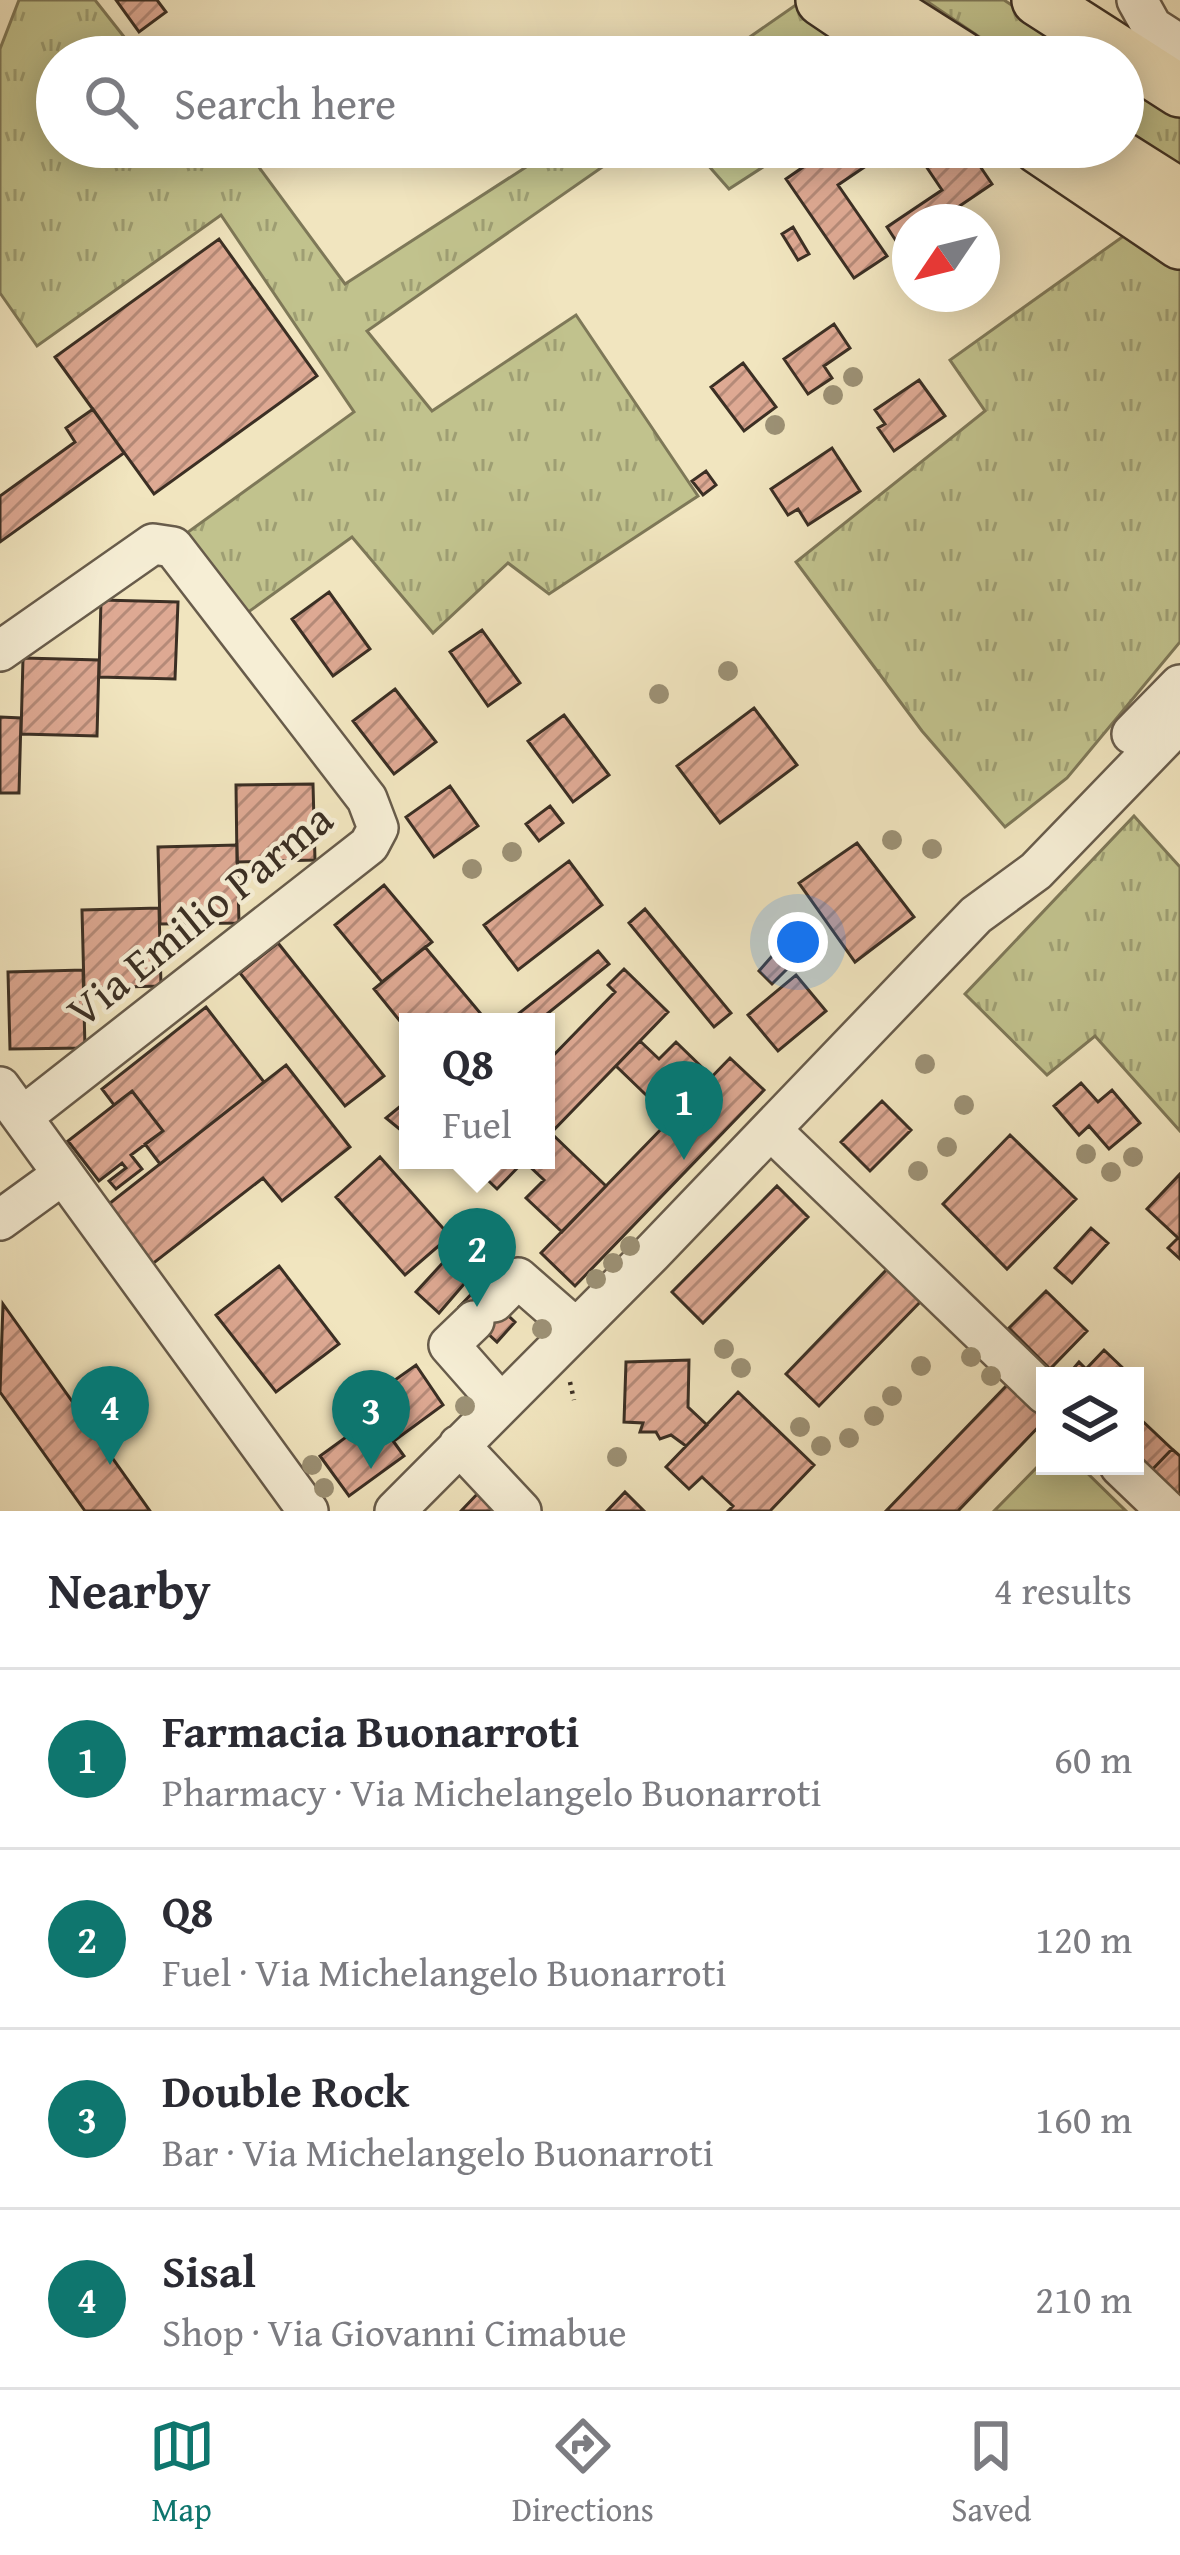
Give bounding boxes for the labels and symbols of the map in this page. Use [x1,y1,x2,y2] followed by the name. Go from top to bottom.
[892,204,1000,312] north arrow
[52,786,346,1042] street label: Via Emilio Parma
[768,912,828,972] your location
[645,1061,723,1160] pin: 1
[438,1208,516,1307] pin: 2
[71,1366,149,1465] pin: 4
[332,1370,410,1469] pin: 3

